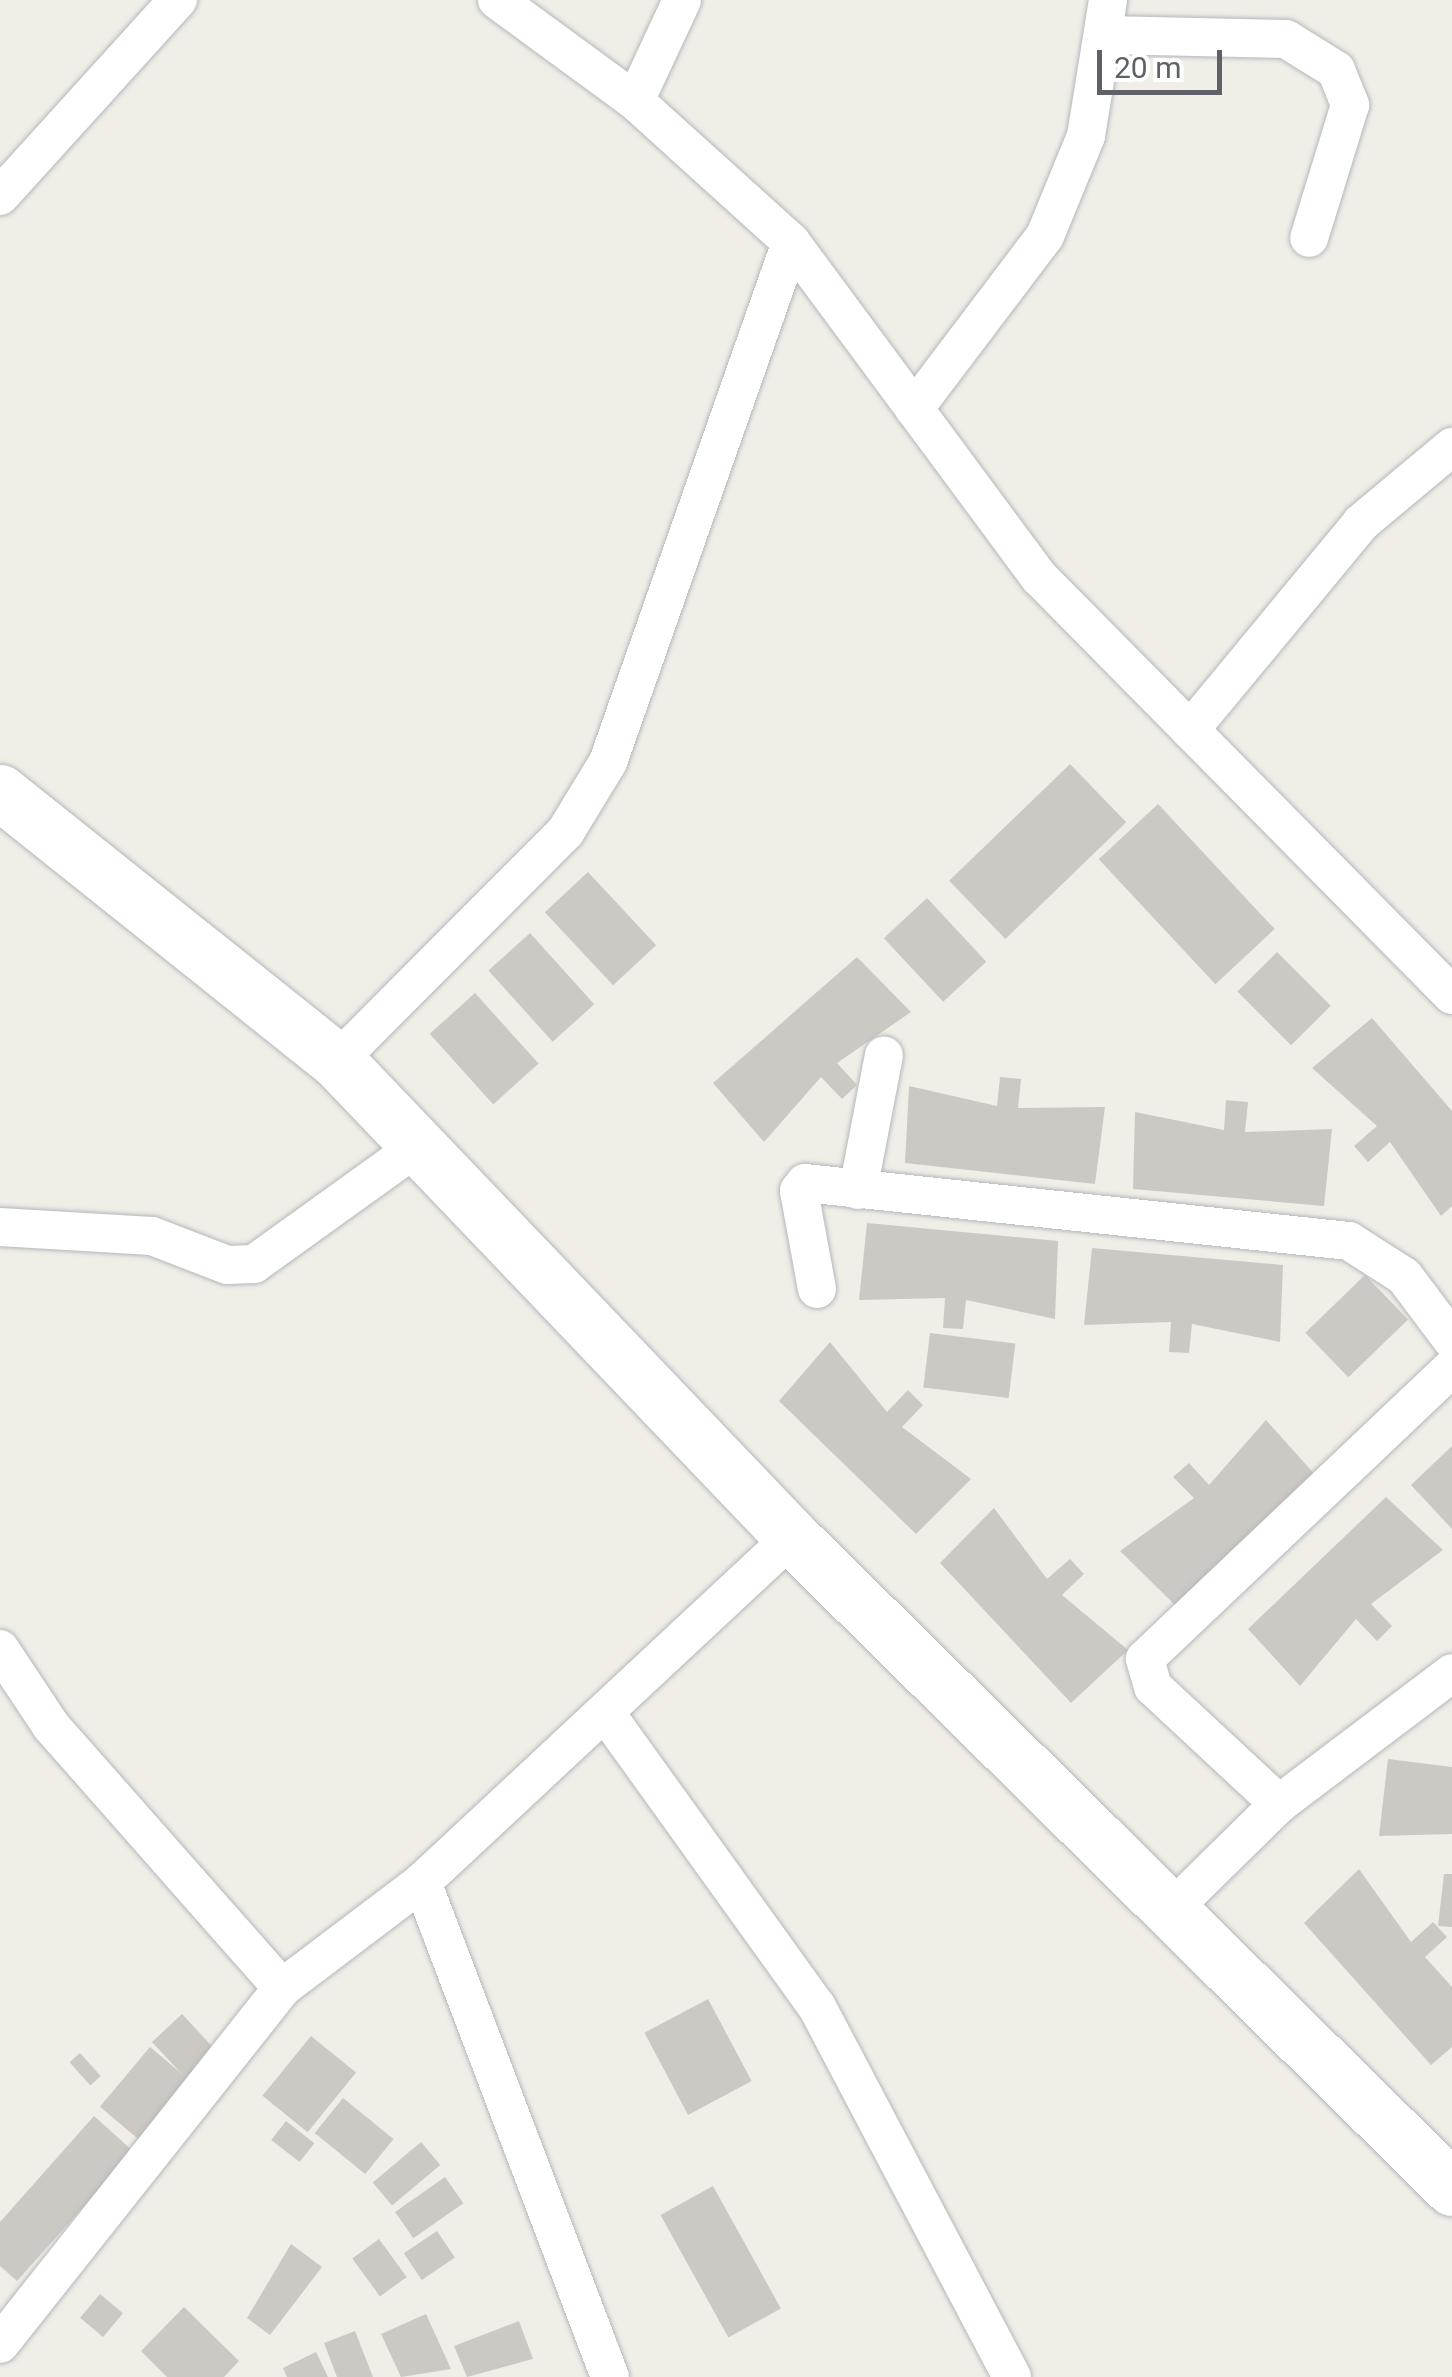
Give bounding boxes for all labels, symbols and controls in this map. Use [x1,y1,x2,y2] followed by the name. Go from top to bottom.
[1102,30,1227,92] scale bar
[1114,50,1181,85] text: 20 m

